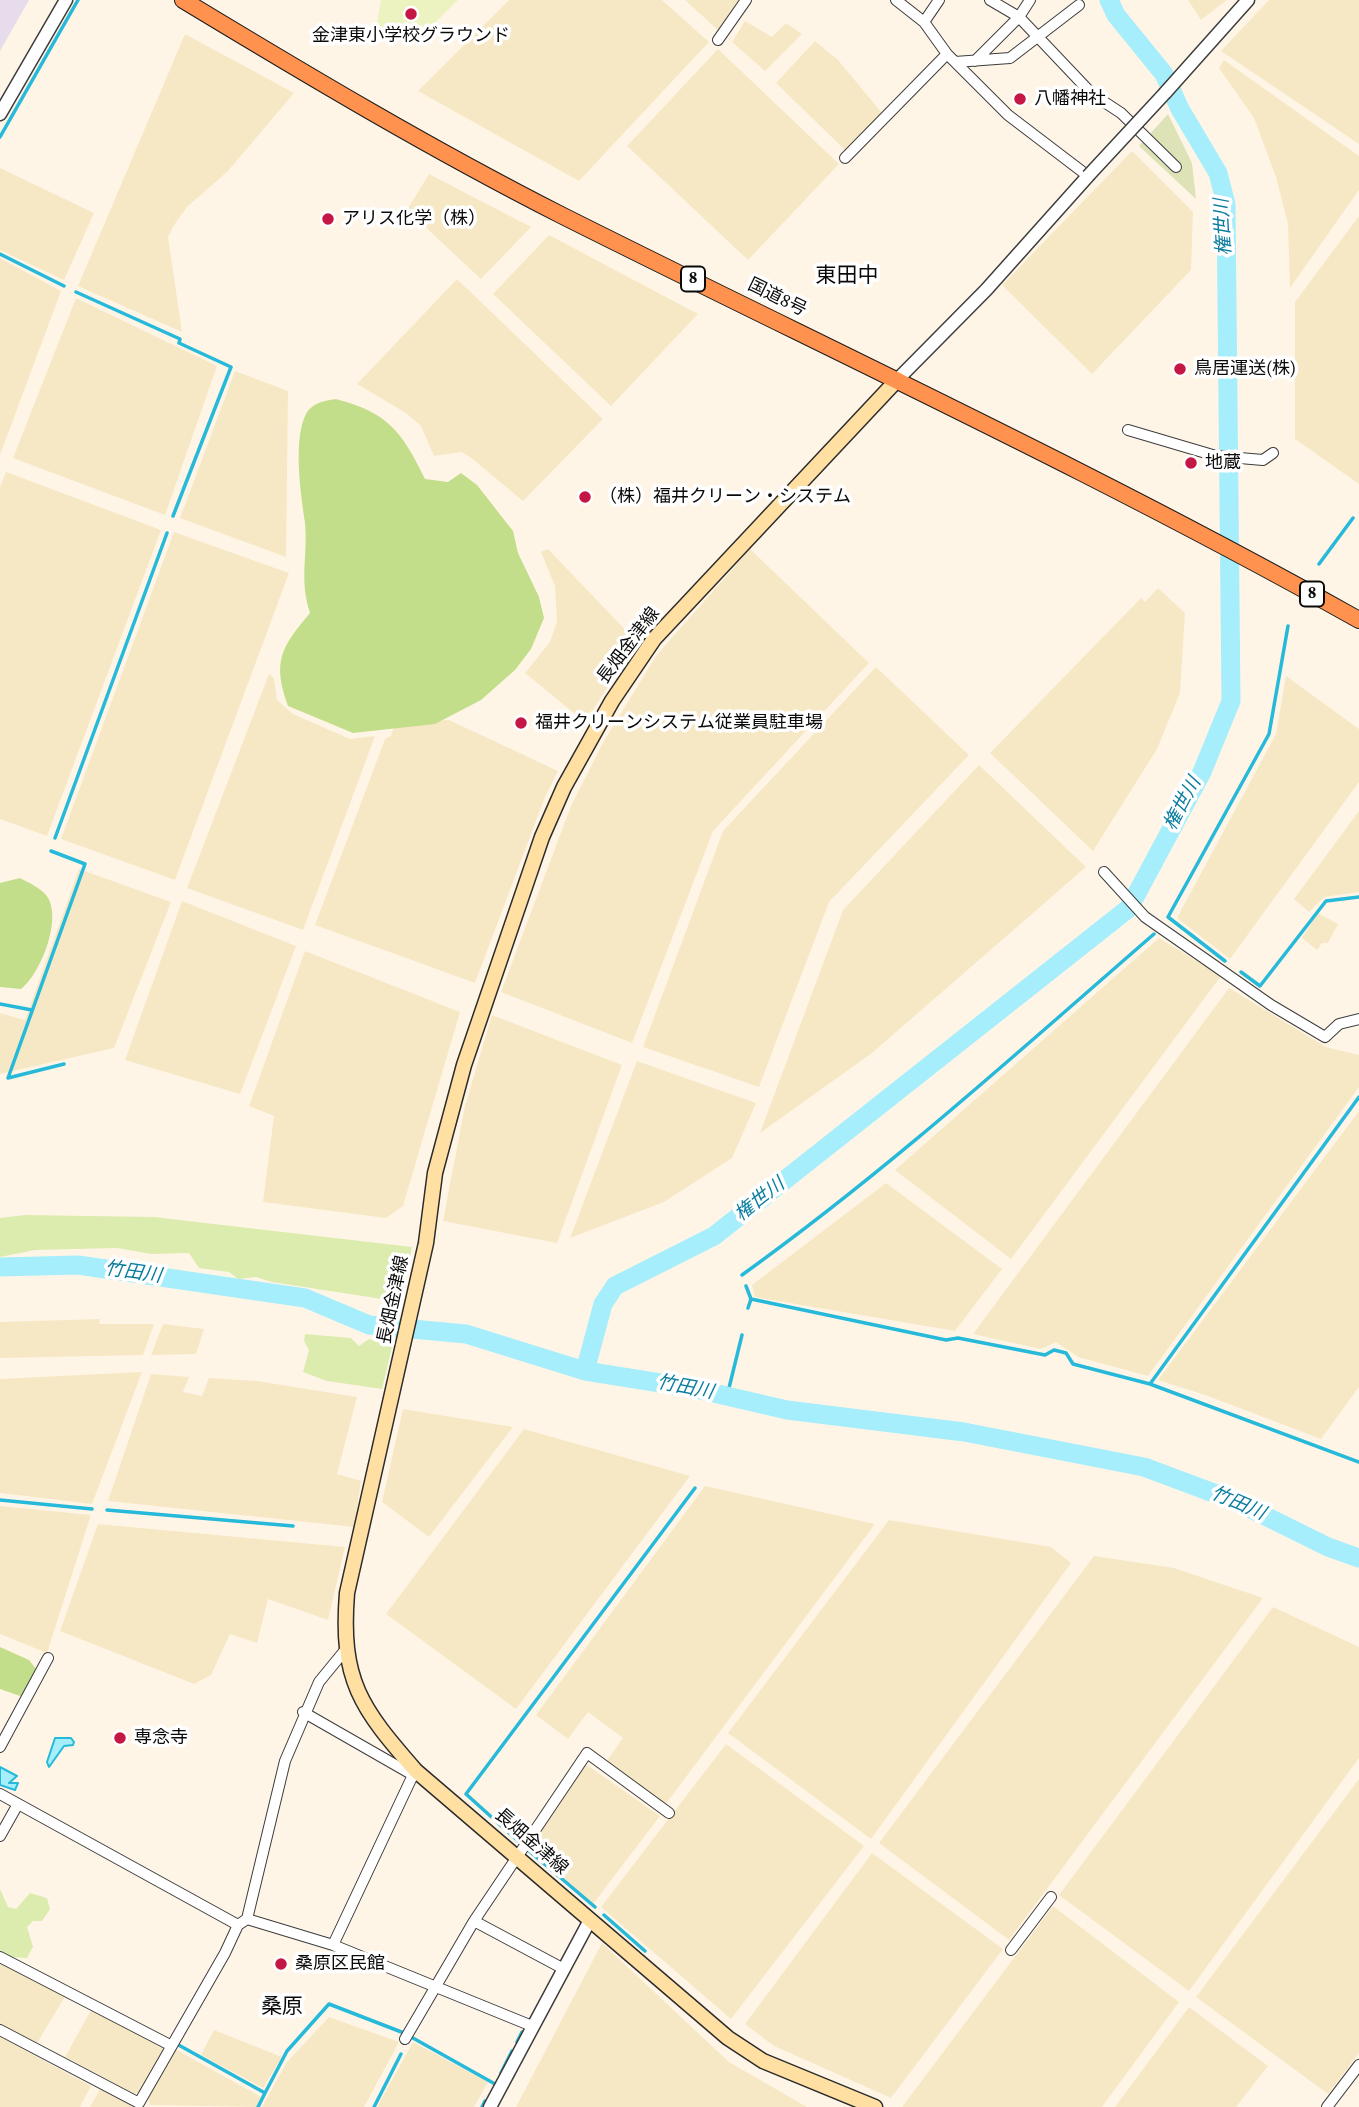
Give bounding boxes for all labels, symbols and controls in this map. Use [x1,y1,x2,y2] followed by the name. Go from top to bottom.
[403,6,419,22] marker: 金津東小学校グラウンド
[312,25,510,47] place label: 金津東小学校グラウンド
[1034,88,1106,110] place label: 八幡神社
[1012,91,1028,107] marker: 八幡神社
[1211,198,1237,256] water label: 権世川
[342,208,486,230] place label: アリス化学（株）
[320,211,336,227] marker: アリス化学（株）
[816,264,878,290] district label: 東田中
[681,266,705,292] road number: 8
[744,274,810,322] street label: 国道8号
[1194,358,1296,380] place label: 鳥居運送(株)
[1172,361,1188,377] marker: 鳥居運送(株)
[1205,452,1241,474] place label: 地蔵
[1183,455,1199,471] marker: 地蔵
[599,486,851,508] place label: （株）福井クリーン・システム
[577,489,593,505] marker: （株）福井クリーン・システム
[1300,582,1324,607] road number: 8
[593,604,665,688] street label: 長畑金津線
[535,712,823,734] place label: 福井クリーンシステム従業員駐車場
[513,715,529,731] marker: 福井クリーンシステム従業員駐車場
[1160,773,1206,835] water label: 権世川
[731,1173,789,1227] water label: 権世川
[374,1254,414,1346] street label: 長畑金津線
[103,1258,163,1288] water label: 竹田川
[655,1371,715,1405] water label: 竹田川
[1207,1482,1269,1526] water label: 竹田川
[134,1727,188,1749] place label: 専念寺
[112,1730,128,1746] marker: 専念寺
[490,1804,572,1880] street label: 長畑金津線
[295,1953,385,1975] place label: 桑原区民館
[273,1956,289,1972] marker: 桑原区民館
[261,1995,303,2021] district label: 桑原

